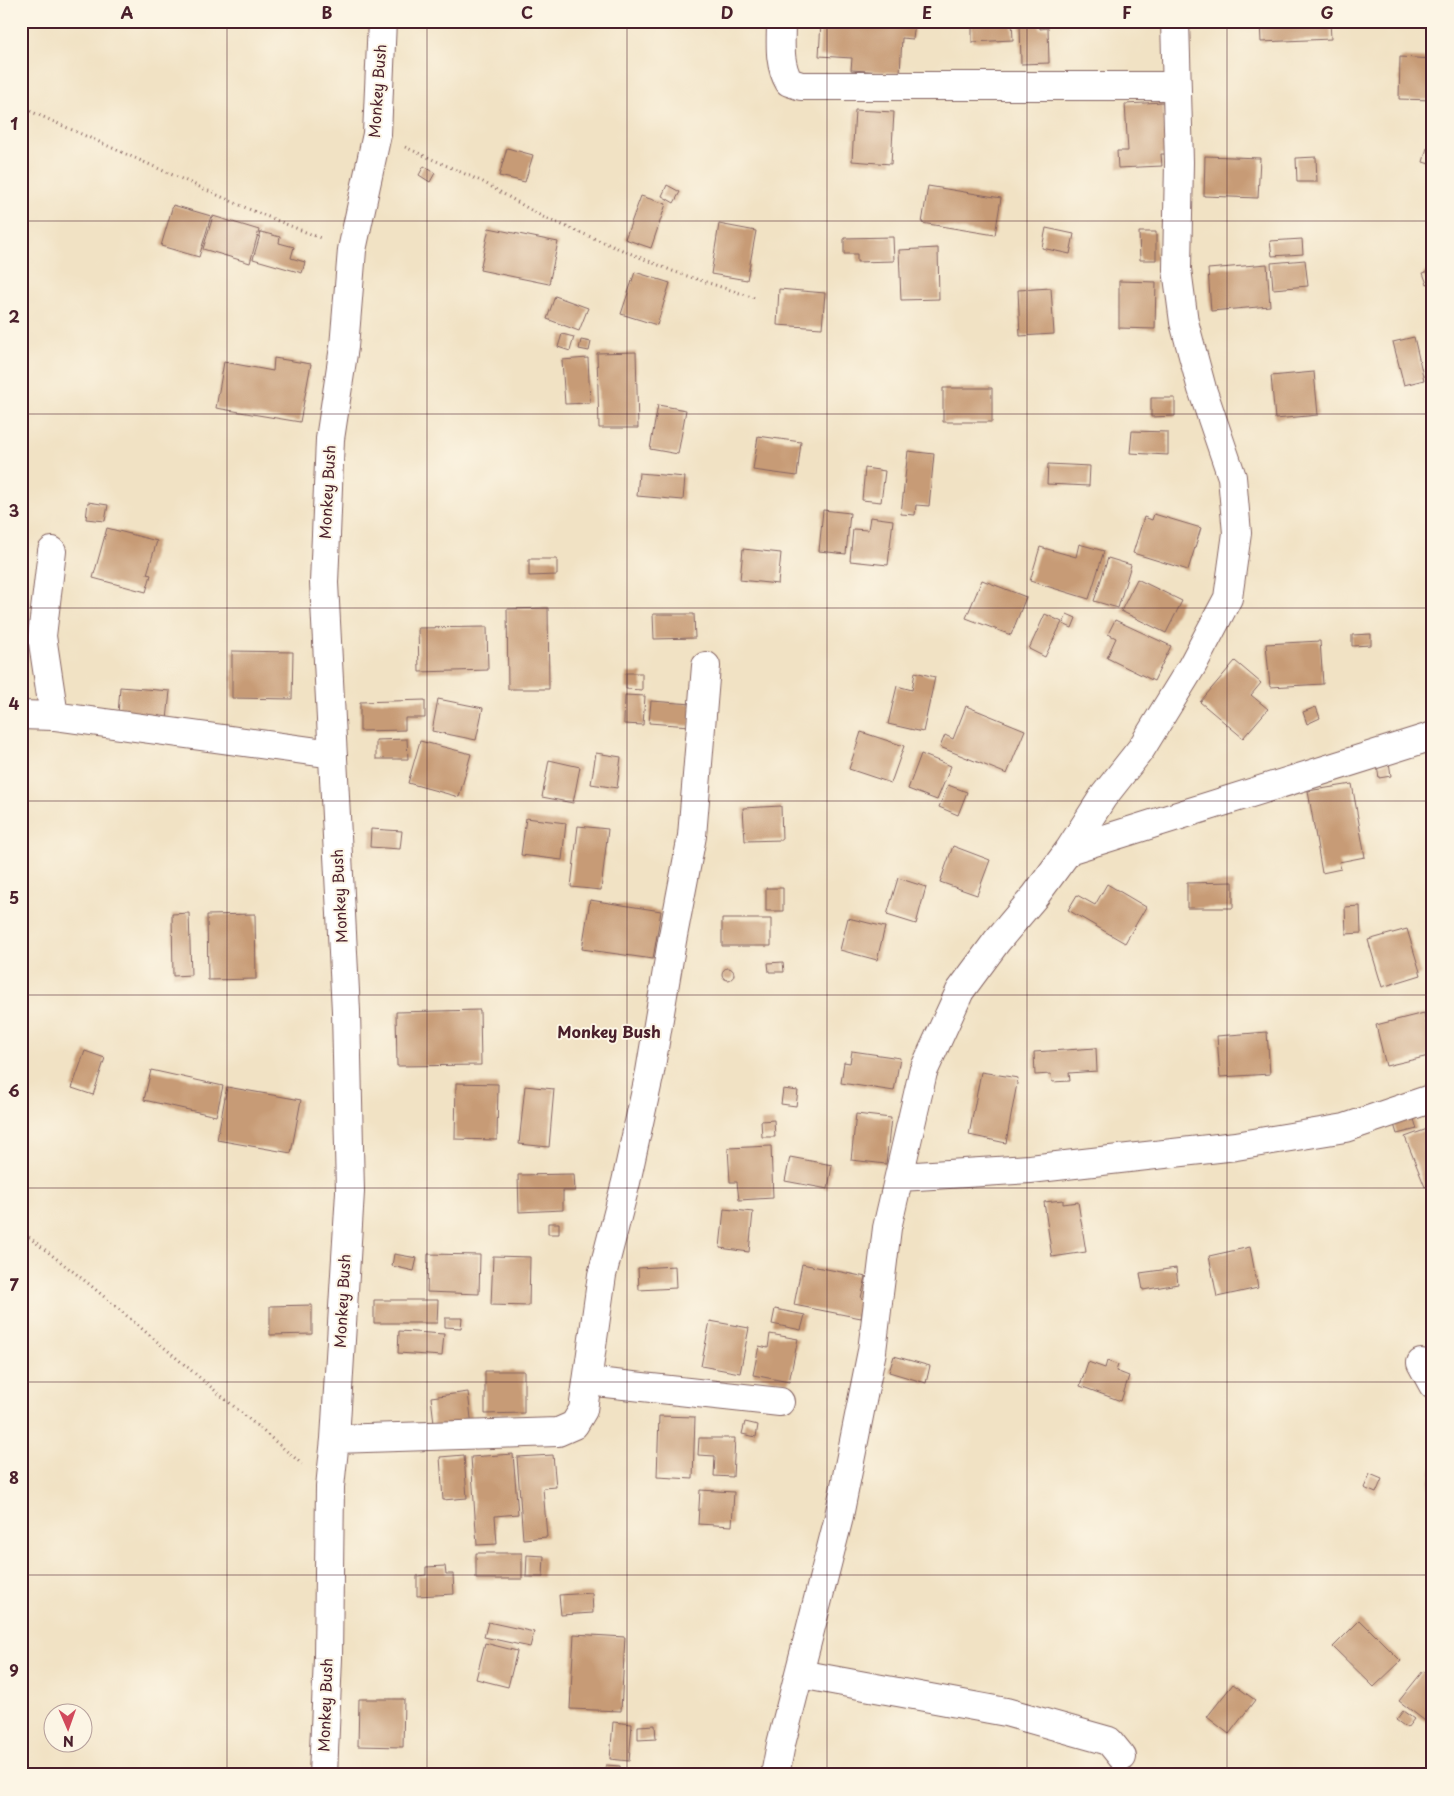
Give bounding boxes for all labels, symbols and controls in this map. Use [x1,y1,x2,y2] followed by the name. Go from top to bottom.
[121,0,134,24] text: A
[322,0,333,24] text: B
[521,0,533,24] text: C
[721,0,733,24] text: D
[922,0,932,24] text: E
[1122,0,1132,24] text: F
[1320,0,1334,24] text: G
[362,43,391,139] street label: Monkey Bush
[10,111,18,135] text: 1
[8,304,20,328] text: 2
[313,444,340,539] street label: Monkey Bush
[9,498,19,522] text: 3
[9,691,20,715] text: 4
[325,849,352,944] street label: Monkey Bush
[9,885,19,909] text: 5
[557,1019,661,1043] district label: Monkey Bush
[8,1078,20,1102] text: 6
[328,1253,355,1348] street label: Monkey Bush
[9,1272,19,1296] text: 7
[9,1465,19,1489] text: 8
[9,1658,19,1682] text: 9
[311,1658,338,1752] street label: Monkey Bush
[42,1704,92,1754] north arrow
[63,1731,74,1752] text: N

